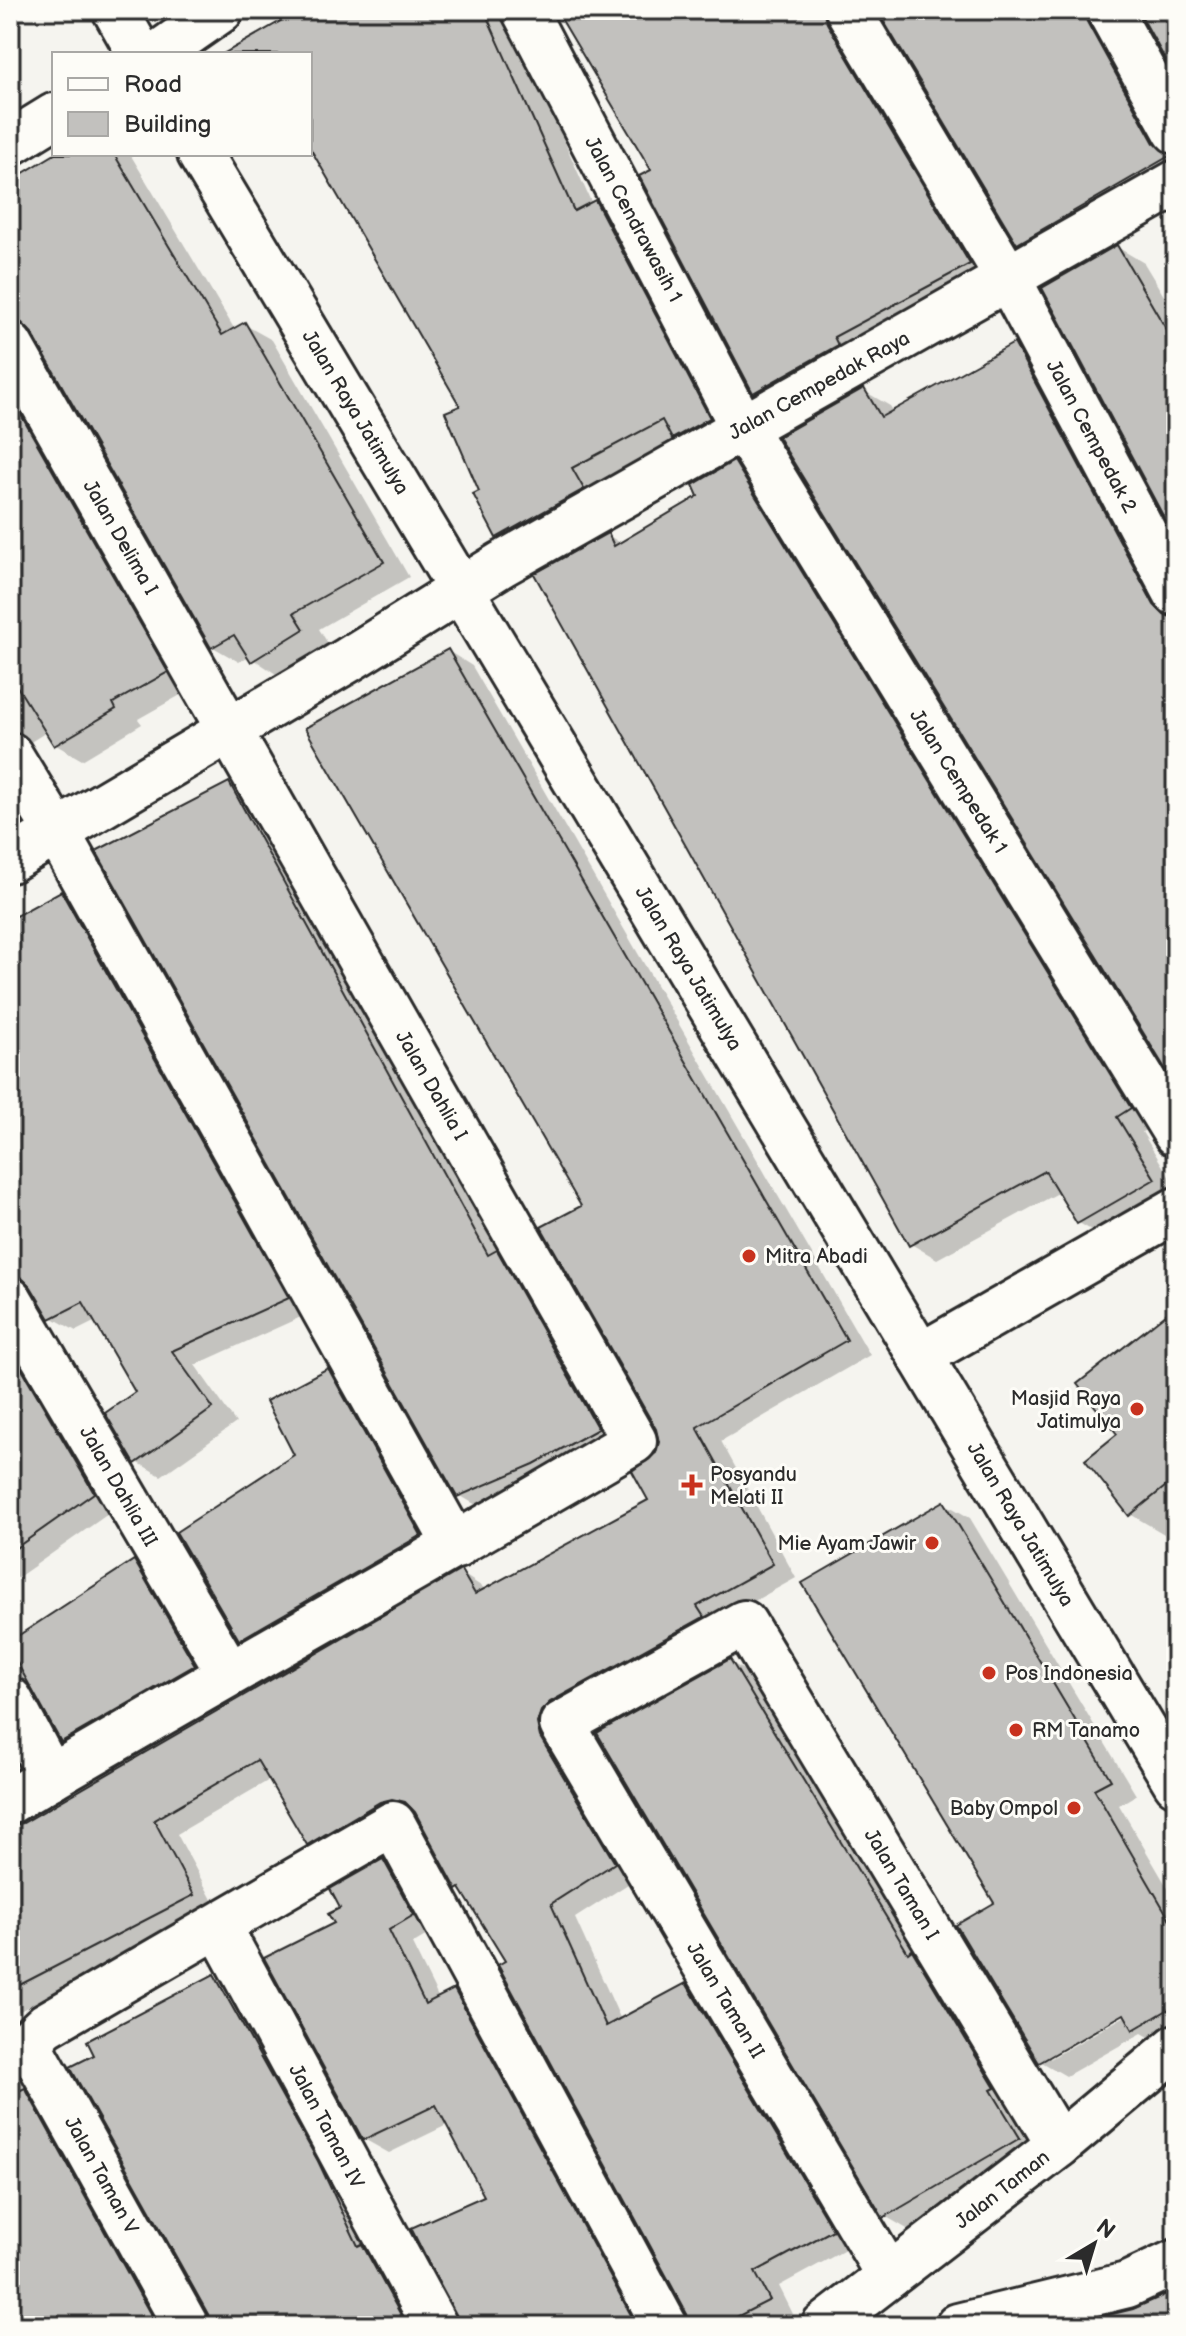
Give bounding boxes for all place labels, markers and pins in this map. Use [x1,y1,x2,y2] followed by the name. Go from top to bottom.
[765,1245,868,1269] place label: Mitra Abadi
[740,1247,758,1265] marker: Mitra Abadi
[1011,1387,1121,1434] place label: Masjid Raya Jatimulya
[1128,1400,1146,1418] marker: Masjid Raya Jatimulya
[710,1463,797,1510] place label: Posyandu Melati II
[681,1474,703,1496] marker: Posyandu Melati II
[778,1532,917,1556] place label: Mie Ayam Jawir
[923,1534,941,1552] marker: Mie Ayam Jawir
[1005,1662,1133,1686] place label: Pos Indonesia
[980,1664,998,1682] marker: Pos Indonesia
[1032,1719,1140,1743] place label: RM Tanamo
[1007,1721,1025,1739] marker: RM Tanamo
[950,1797,1058,1821] place label: Baby Ompol
[1065,1799,1083,1817] marker: Baby Ompol

